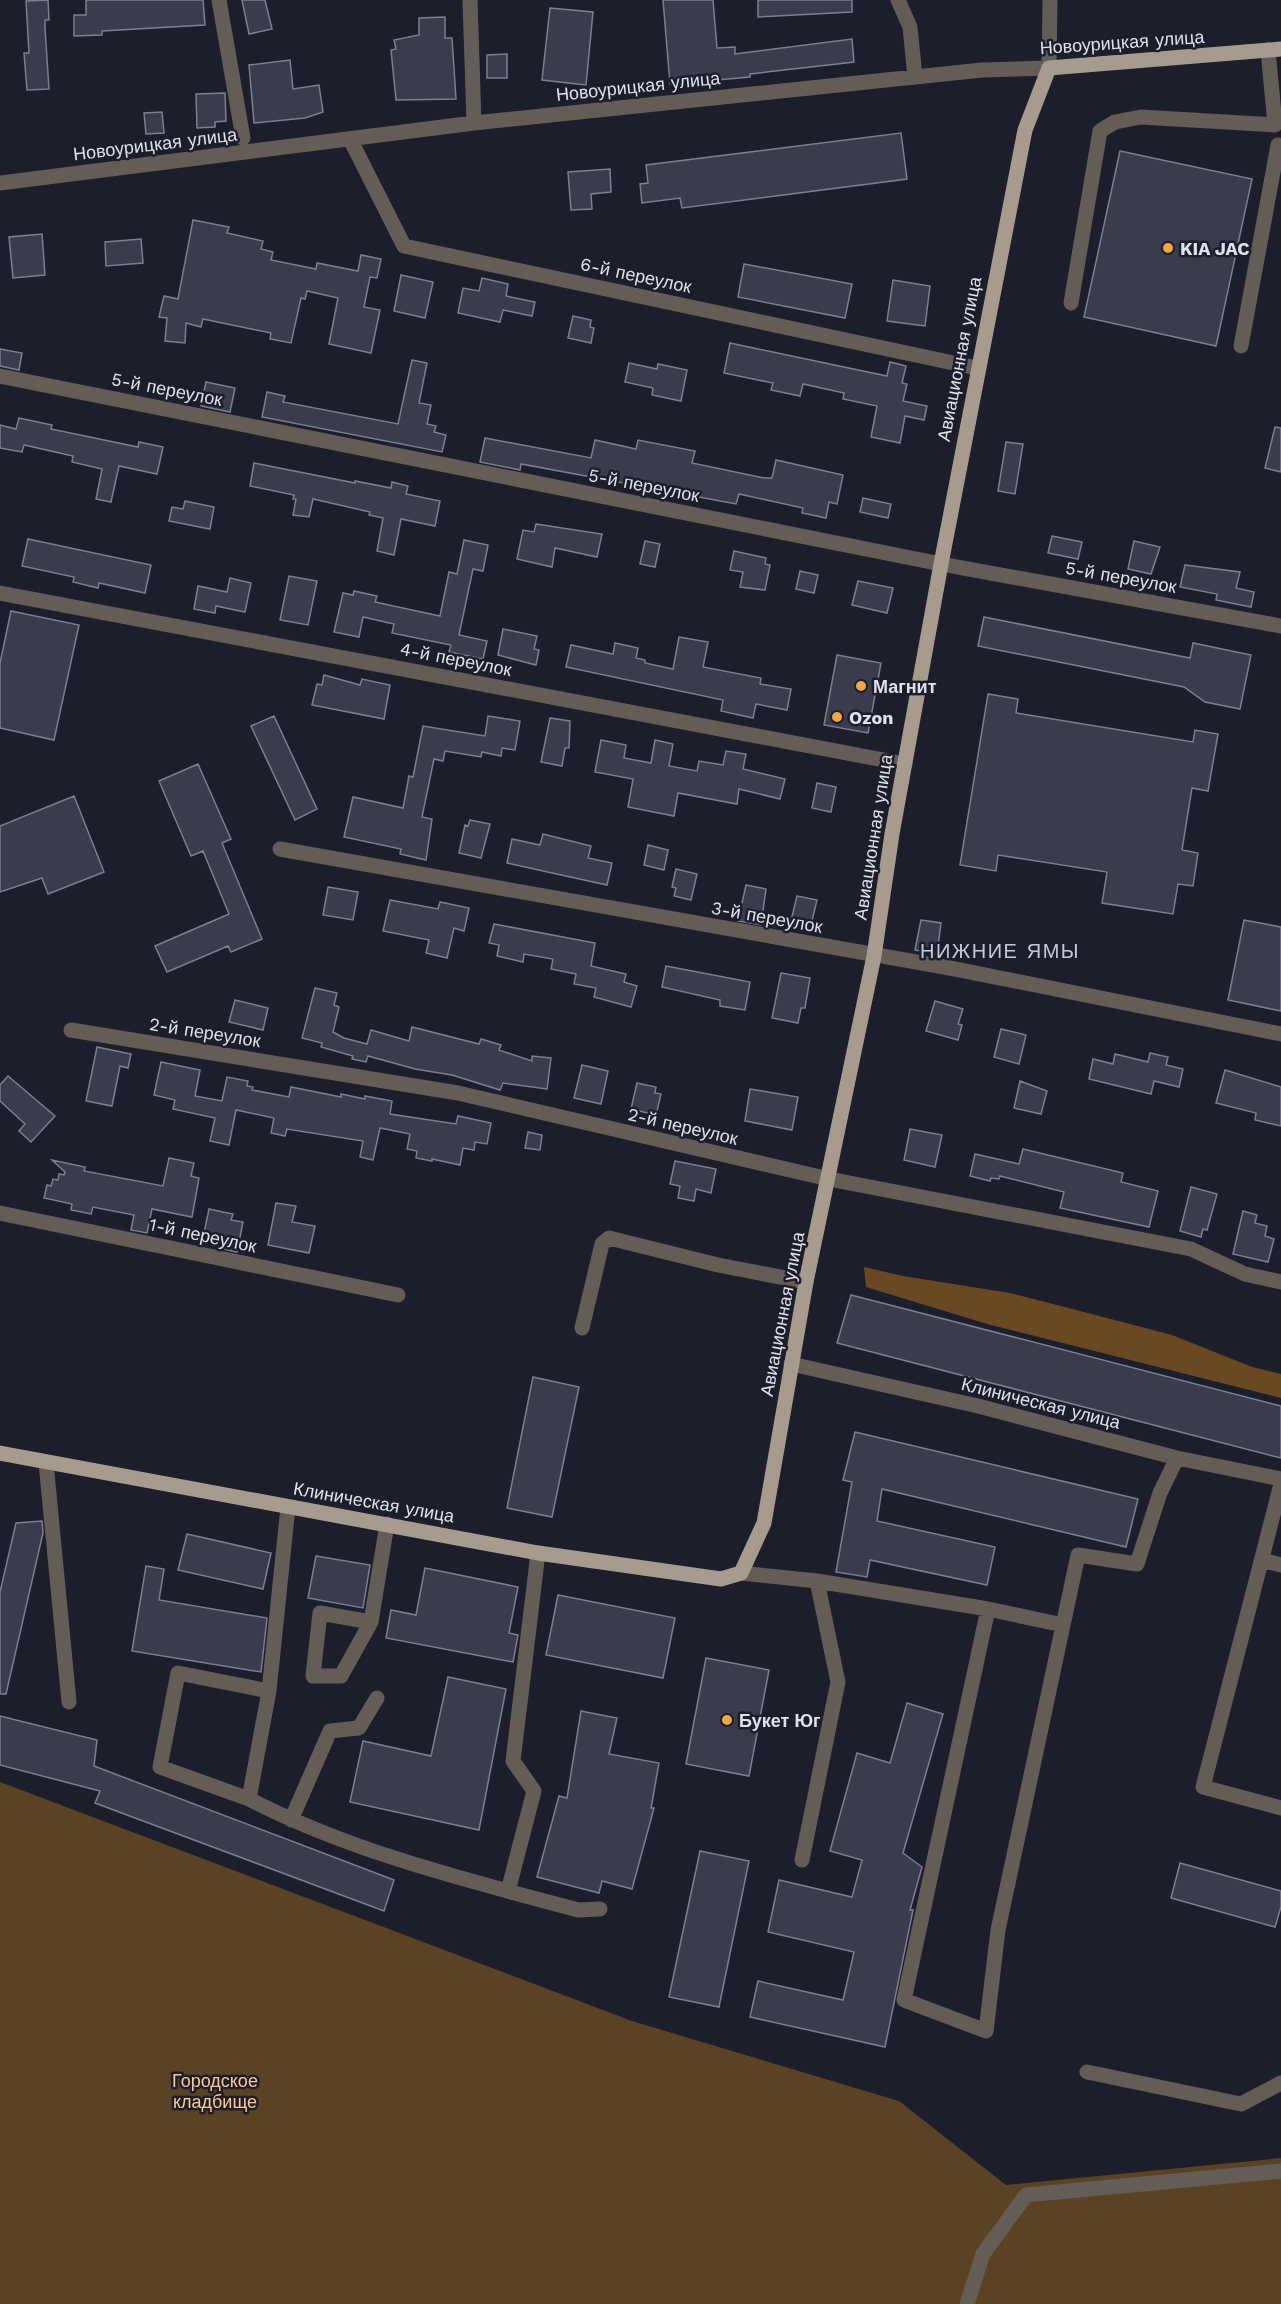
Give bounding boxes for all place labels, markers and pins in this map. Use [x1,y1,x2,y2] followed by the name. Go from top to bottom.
[1180,238,1250,259] place label: KIA JAC
[1161,241,1175,255] marker: KIA JAC
[873,676,937,697] place label: Магнит
[854,679,868,693] marker: Магнит
[849,707,893,728] place label: Ozon
[830,710,844,724] marker: Ozon
[739,1710,821,1731] place label: Букет Юг
[720,1713,734,1727] marker: Букет Юг

